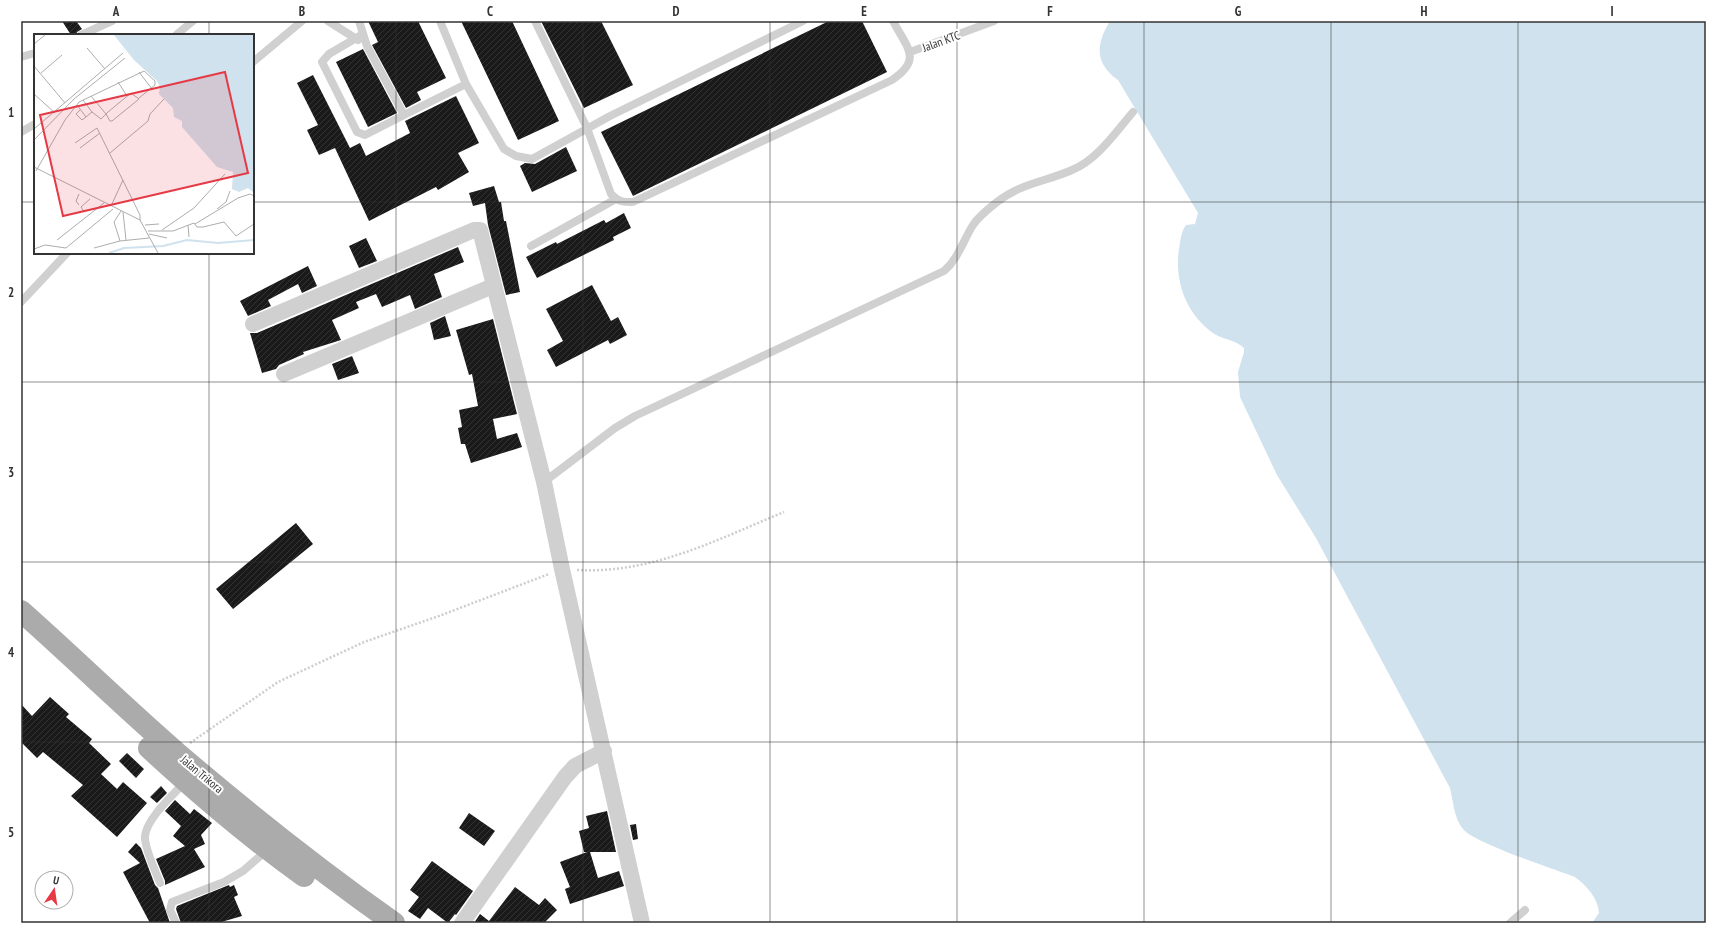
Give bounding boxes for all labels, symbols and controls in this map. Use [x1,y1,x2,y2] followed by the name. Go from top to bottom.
[112,3,120,20] text: A
[299,3,305,20] text: B
[487,3,493,20] text: C
[673,3,680,20] text: D
[861,3,867,20] text: E
[1047,3,1053,20] text: F
[1235,3,1242,20] text: G
[1421,3,1428,20] text: H
[1610,3,1614,20] text: I
[919,27,962,55] street label: Jalan KTC
[34,34,254,254] inset map
[8,104,14,121] text: 1
[8,284,14,301] text: 2
[8,464,14,481] text: 3
[8,644,15,661] text: 4
[177,751,226,796] street label: Jalan Trikora
[8,824,14,841] text: 5
[34,870,74,910] north arrow
[52,873,61,888] text: U

